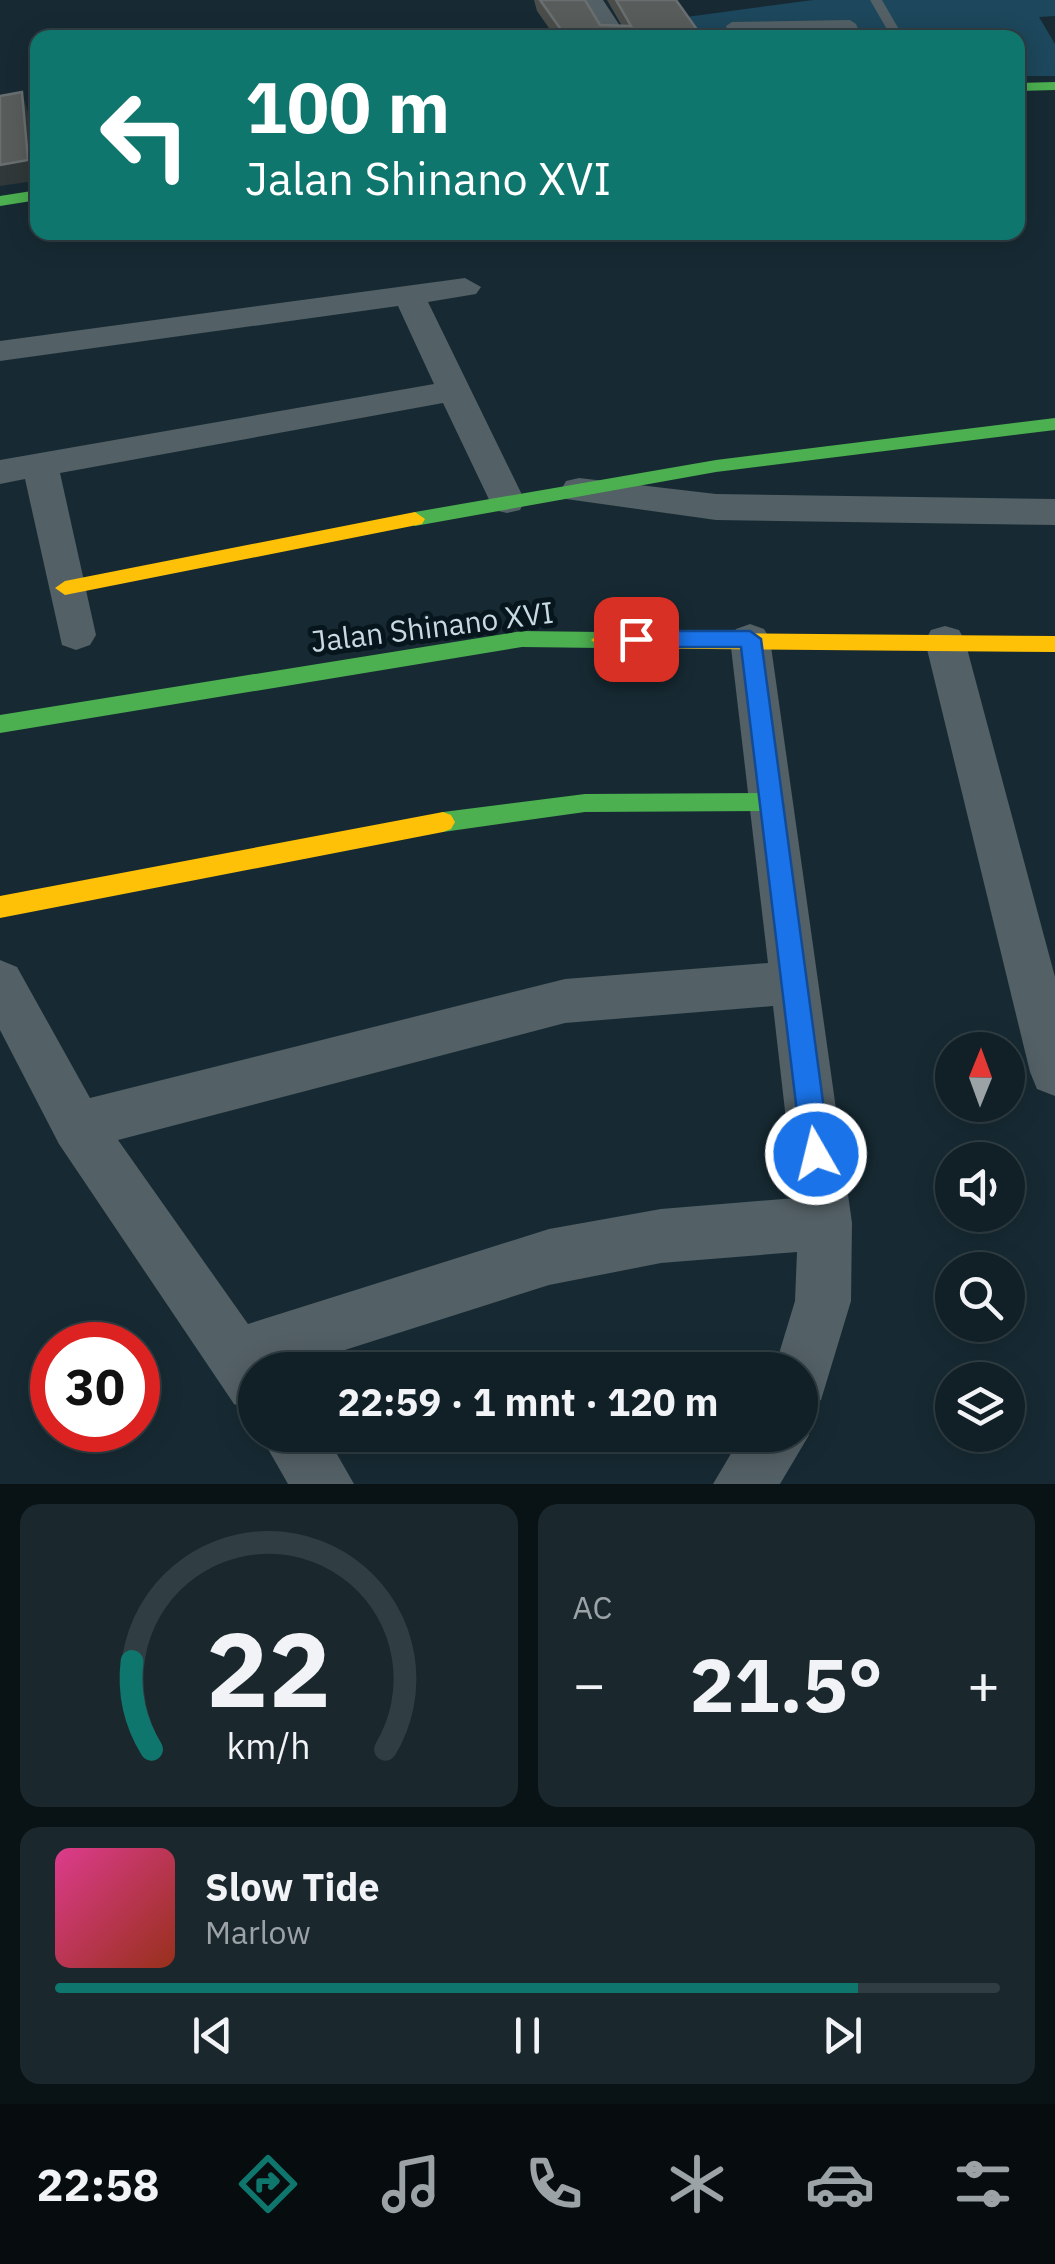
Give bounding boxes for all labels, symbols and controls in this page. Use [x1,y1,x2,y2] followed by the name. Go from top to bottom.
[245,61,450,152] text: 100 m
[80,70,210,200] icon: left
[245,149,611,207] text: Jalan Shinano XVI
[308,592,556,660] street label: Jalan Shinano XVI
[594,597,679,682] pin
[609,612,664,667] icon: arrive
[935,1032,1025,1122] north arrow
[935,1032,1025,1452] map controls
[764,1102,868,1206] position arrow
[935,1142,1025,1232] button: sound
[935,1252,1025,1342] button: search
[30,1322,160,1452] speed limit sign: 30
[935,1362,1025,1452] button: layers
[337,1377,719,1426] text: 22:59 · 1 mnt · 120 m
[573,1586,612,1628] text: AC
[206,1600,331,1736] text: 22
[689,1635,883,1733] text: 21.5°
[573,1648,606,1719] text: −
[967,1648,1000,1719] text: +
[227,1722,311,1769] text: km/h
[205,1862,380,1911] text: Slow Tide
[205,1911,311,1953] text: Marlow
[185,2008,240,2063] icon: previous
[500,2008,555,2063] icon: pause
[815,2008,870,2063] icon: next
[233,2149,303,2219] icon: directions
[376,2149,446,2219] icon: music
[519,2149,589,2219] icon: phone
[662,2149,732,2219] icon: climate
[805,2149,875,2219] icon: car
[948,2149,1018,2219] icon: filters
[37,2155,159,2213] text: 22:58

